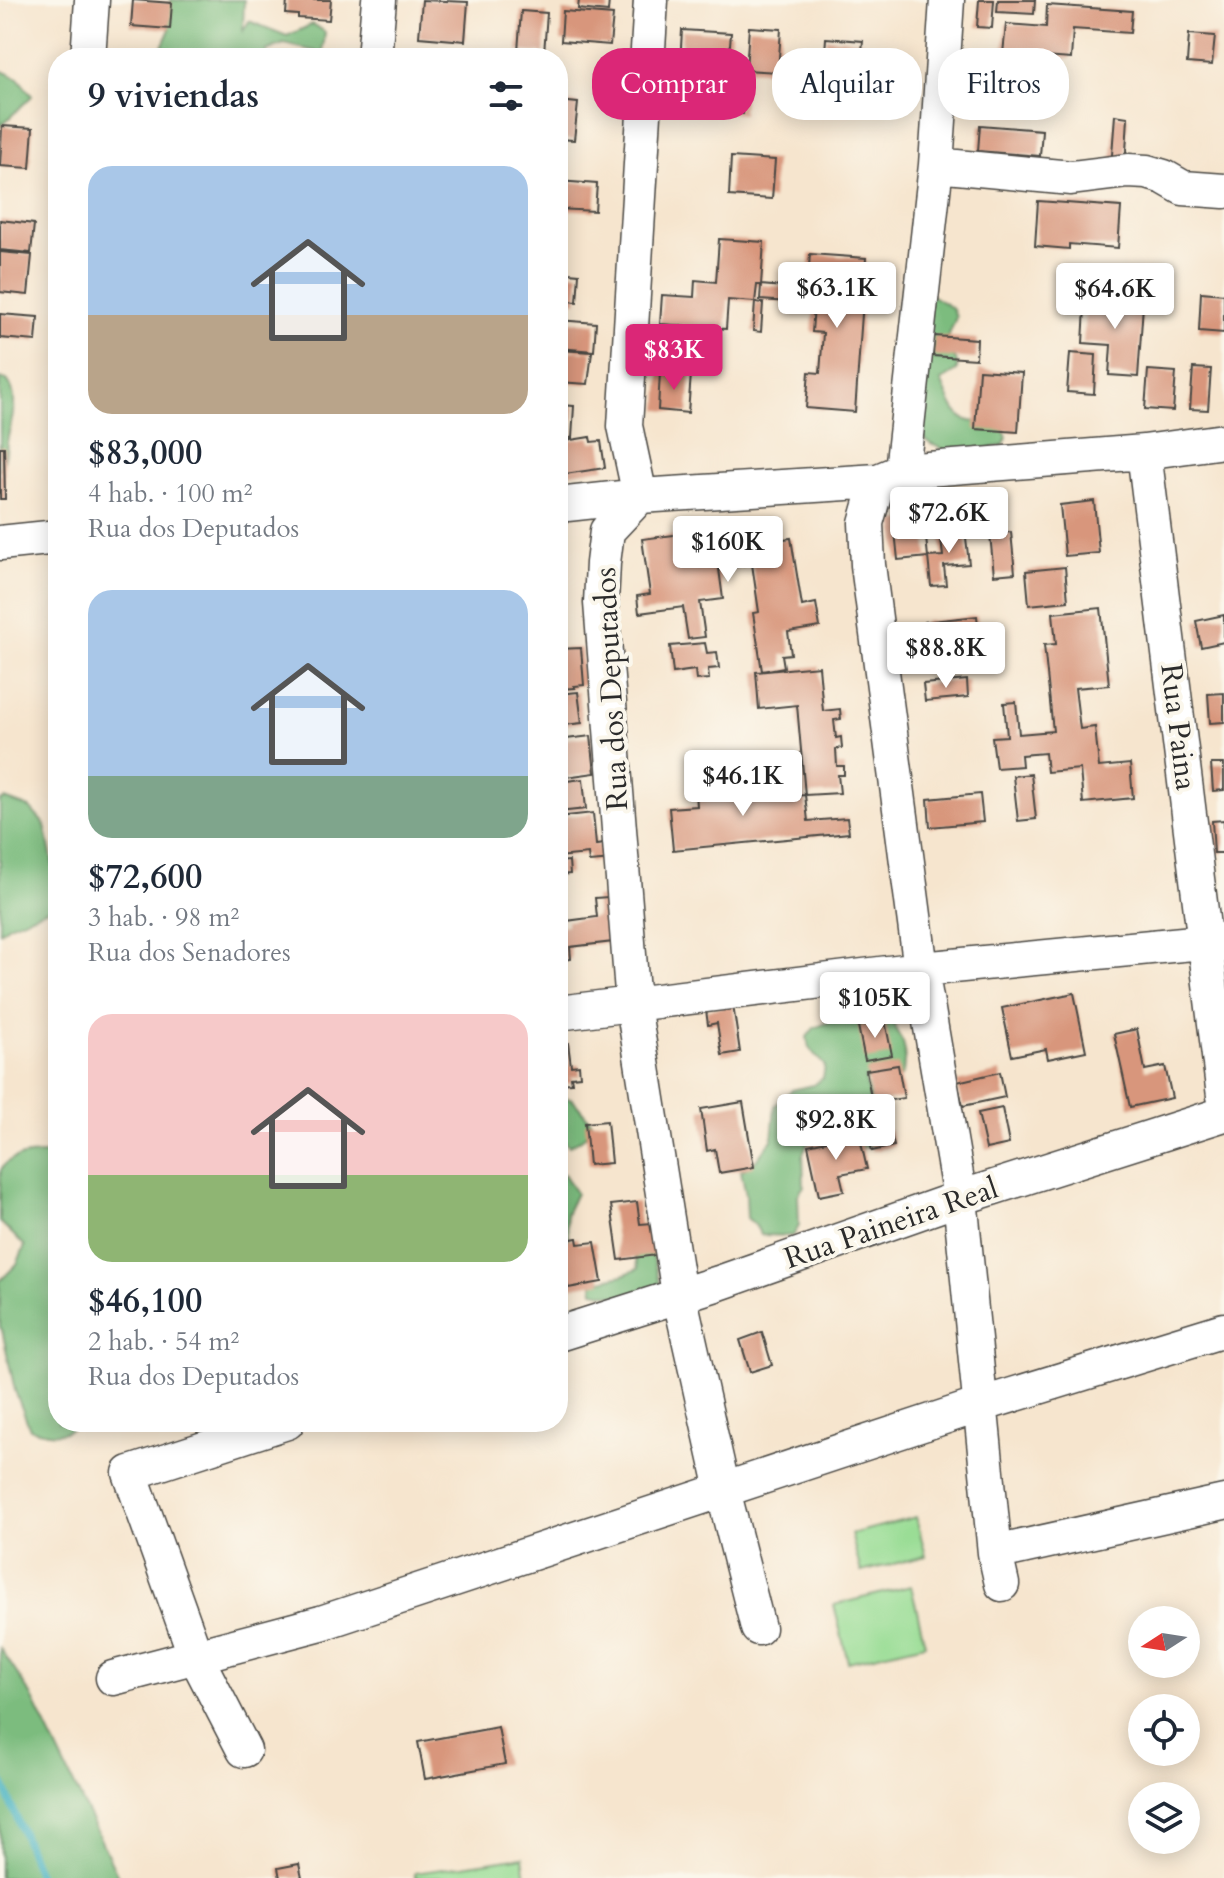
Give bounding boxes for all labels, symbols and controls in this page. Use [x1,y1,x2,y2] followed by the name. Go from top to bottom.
[592,48,756,120] chip: Comprar
[772,48,922,120] chip: Alquilar
[938,48,1069,120] chip: Filtros
[88,73,259,119] text: 9 viviendas
[484,74,528,118] icon: filters
[236,218,380,362] icon: home
[772,262,902,330] pin: $63.1K
[1050,263,1180,331] pin: $64.6K
[796,270,878,305] text: $63.1K
[1074,271,1156,306] text: $64.6K
[627,324,721,392] pin: $83K
[643,332,705,367] text: $83K
[88,430,202,476] text: $83,000
[88,476,253,511] text: 4 hab. · 100 m²
[884,487,1014,555] pin: $72.6K
[908,495,990,530] text: $72.6K
[88,511,299,546] text: Rua dos Deputados
[672,516,784,584] pin: $160K
[691,524,765,559] text: $160K
[585,566,638,812] street label: Rua dos Deputados
[881,622,1011,690] pin: $88.8K
[905,630,987,665] text: $88.8K
[236,642,380,786] icon: home
[1150,661,1207,793] street label: Rua Paina
[678,750,808,818] pin: $46.1K
[702,758,784,793] text: $46.1K
[88,854,202,900] text: $72,600
[88,900,239,935] text: 3 hab. · 98 m²
[88,935,291,970] text: Rua dos Senadores
[819,972,931,1040] pin: $105K
[838,980,912,1015] text: $105K
[236,1066,380,1210] icon: home
[771,1094,901,1162] pin: $92.8K
[795,1102,877,1137] text: $92.8K
[779,1168,1004,1279] street label: Rua Paineira Real
[88,1278,202,1324] text: $46,100
[88,1324,239,1359] text: 2 hab. · 54 m²
[88,1359,299,1394] text: Rua dos Deputados
[1128,1606,1200,1678] north arrow
[1128,1606,1200,1854] map controls
[1128,1694,1200,1766] button: locate
[1128,1782,1200,1854] button: layers

